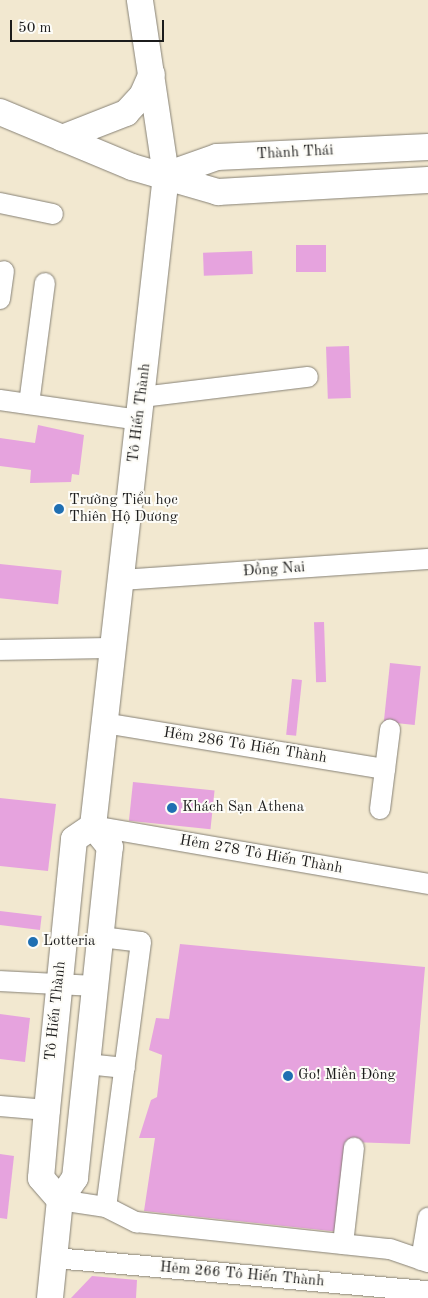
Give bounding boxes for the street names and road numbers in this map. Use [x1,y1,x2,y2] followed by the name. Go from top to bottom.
[256,142,334,164] street label: Thành Thái
[125,362,155,464] street label: Tô Hiến Thành
[242,559,306,581] street label: Đồng Nai
[162,724,328,768] street label: Hẻm 286 Tô Hiến Thành
[178,832,344,878] street label: Hẻm 278 Tô Hiến Thành
[42,960,70,1062] street label: Tô Hiến Thành
[159,1259,325,1291] street label: Hẻm 266 Tô Hiến Thành

